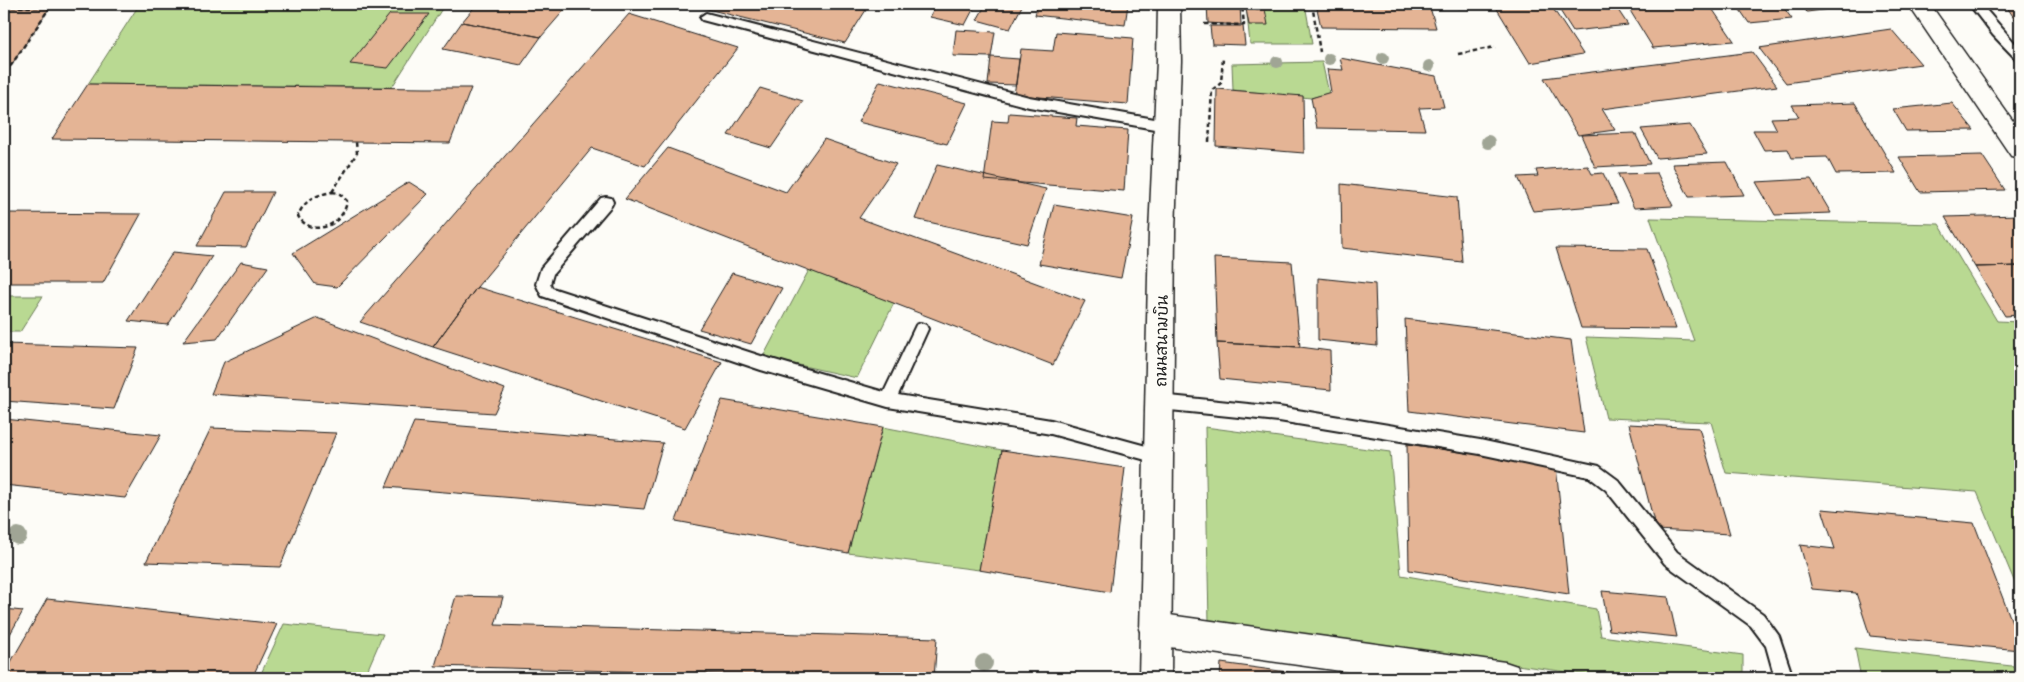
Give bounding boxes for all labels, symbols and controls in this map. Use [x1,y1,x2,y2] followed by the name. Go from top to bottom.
[1150,294,1176,387] street label: ถนนสนามบิน

